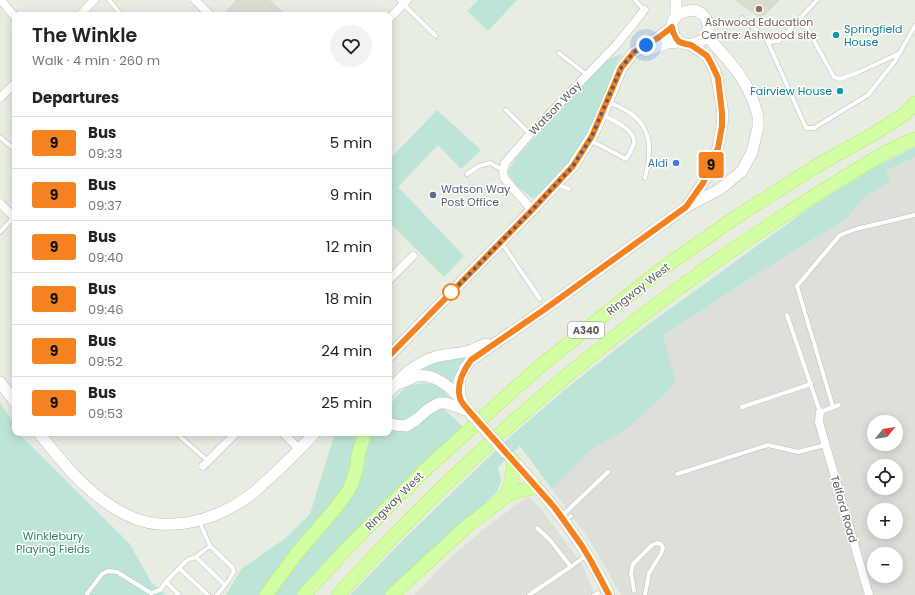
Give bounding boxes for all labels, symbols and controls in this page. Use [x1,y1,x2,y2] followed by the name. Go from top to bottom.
[754,4,764,14] marker: Ashwood Education Centre: Ashwood site
[701,14,817,43] place label: Ashwood Education Centre: Ashwood site
[844,21,902,50] place label: Springfield House
[32,22,137,49] text: The Winkle
[330,25,372,67] button: heart
[831,30,841,40] marker: Springfield House
[636,35,656,55] your location
[32,51,160,70] text: Walk · 4 min · 260 m
[525,77,585,138] street label: Watson Way
[750,83,832,99] place label: Fairview House
[835,86,845,96] marker: Fairview House
[32,87,119,108] text: Departures
[88,122,116,143] text: Bus
[330,132,372,153] text: 5 min
[50,133,58,153] text: 9
[88,144,122,163] text: 09:33
[698,152,724,178] line badge: 9
[648,155,668,171] place label: Aldi
[707,155,715,175] text: 9
[671,158,681,168] marker: Aldi
[88,174,116,195] text: Bus
[441,181,511,210] place label: Watson Way Post Office
[330,184,372,205] text: 9 min
[50,185,58,205] text: 9
[428,190,438,200] marker: Watson Way Post Office
[88,196,122,215] text: 09:37
[88,226,116,247] text: Bus
[326,236,372,257] text: 12 min
[50,237,58,257] text: 9
[88,248,123,267] text: 09:40
[603,259,673,319] street label: Ringway West
[88,278,116,299] text: Bus
[442,283,460,301] unlabelled marker
[325,288,372,309] text: 18 min
[50,289,58,309] text: 9
[88,300,124,319] text: 09:46
[568,322,604,338] road number: A340
[88,330,116,351] text: Bus
[321,340,372,361] text: 24 min
[50,341,58,361] text: 9
[88,352,123,371] text: 09:52
[88,382,116,403] text: Bus
[321,392,372,413] text: 25 min
[50,393,58,413] text: 9
[88,404,123,423] text: 09:53
[867,415,903,451] north arrow
[867,415,903,583] map controls
[867,459,903,495] button: locate
[361,468,427,534] street label: Ringway West
[827,474,861,544] street label: Telford Road
[867,503,903,539] button: +
[16,528,90,557] park label: Winklebury Playing Fields
[867,547,903,583] button: −

